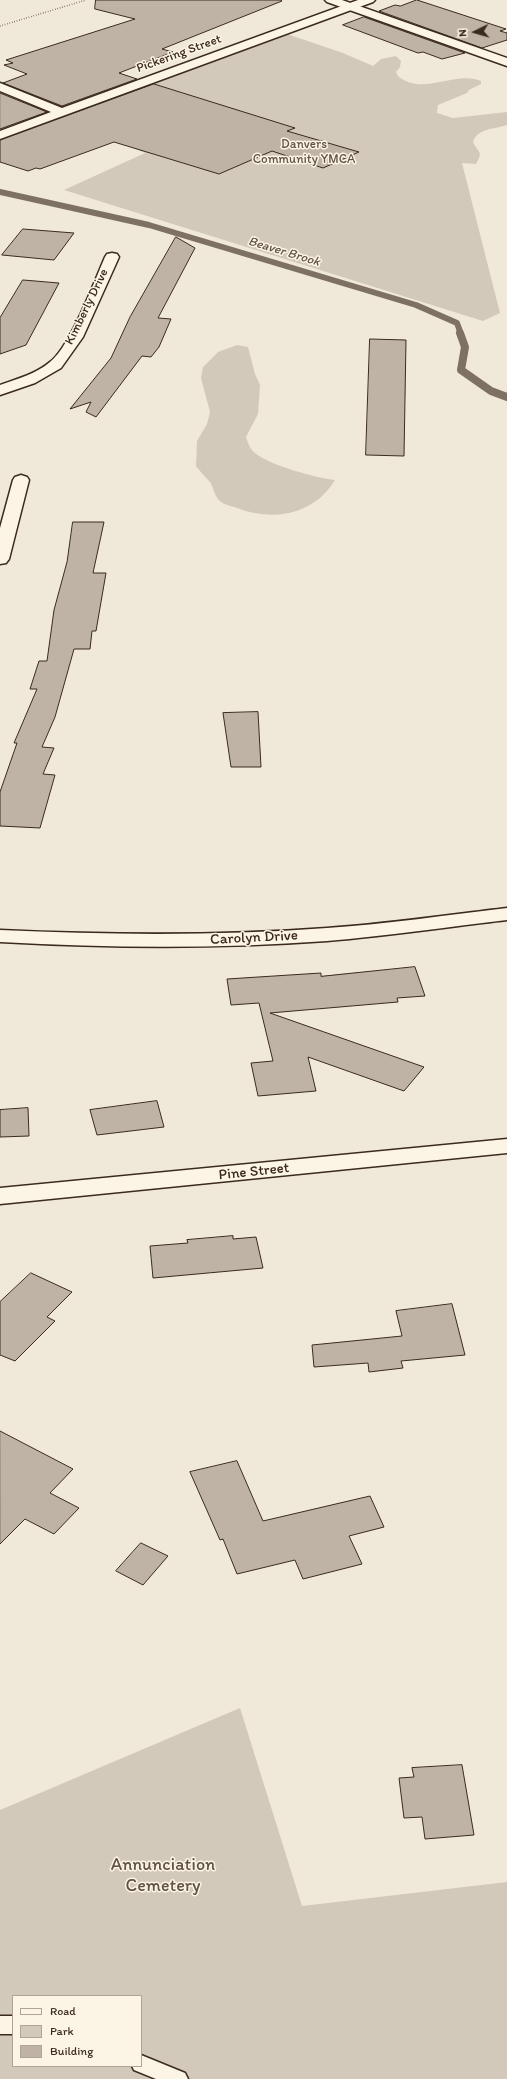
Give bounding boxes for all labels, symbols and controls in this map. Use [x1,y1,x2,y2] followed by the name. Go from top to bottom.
[455,12,495,52] north arrow
[456,29,469,37] text: N
[134,31,224,77] street label: Pickering Street
[253,137,355,168] park label: Danvers Community YMCA
[246,234,322,270] water label: Beaver Brook
[62,266,112,348] street label: Kimberly Drive
[210,927,298,949] street label: Carolyn Drive
[218,1159,290,1185] street label: Pine Street
[111,1854,215,1896] park label: Annunciation Cemetery
[12,1995,142,2067] legend
[50,2004,76,2018] text: Road
[50,2024,74,2038] text: Park
[50,2044,93,2058] text: Building

